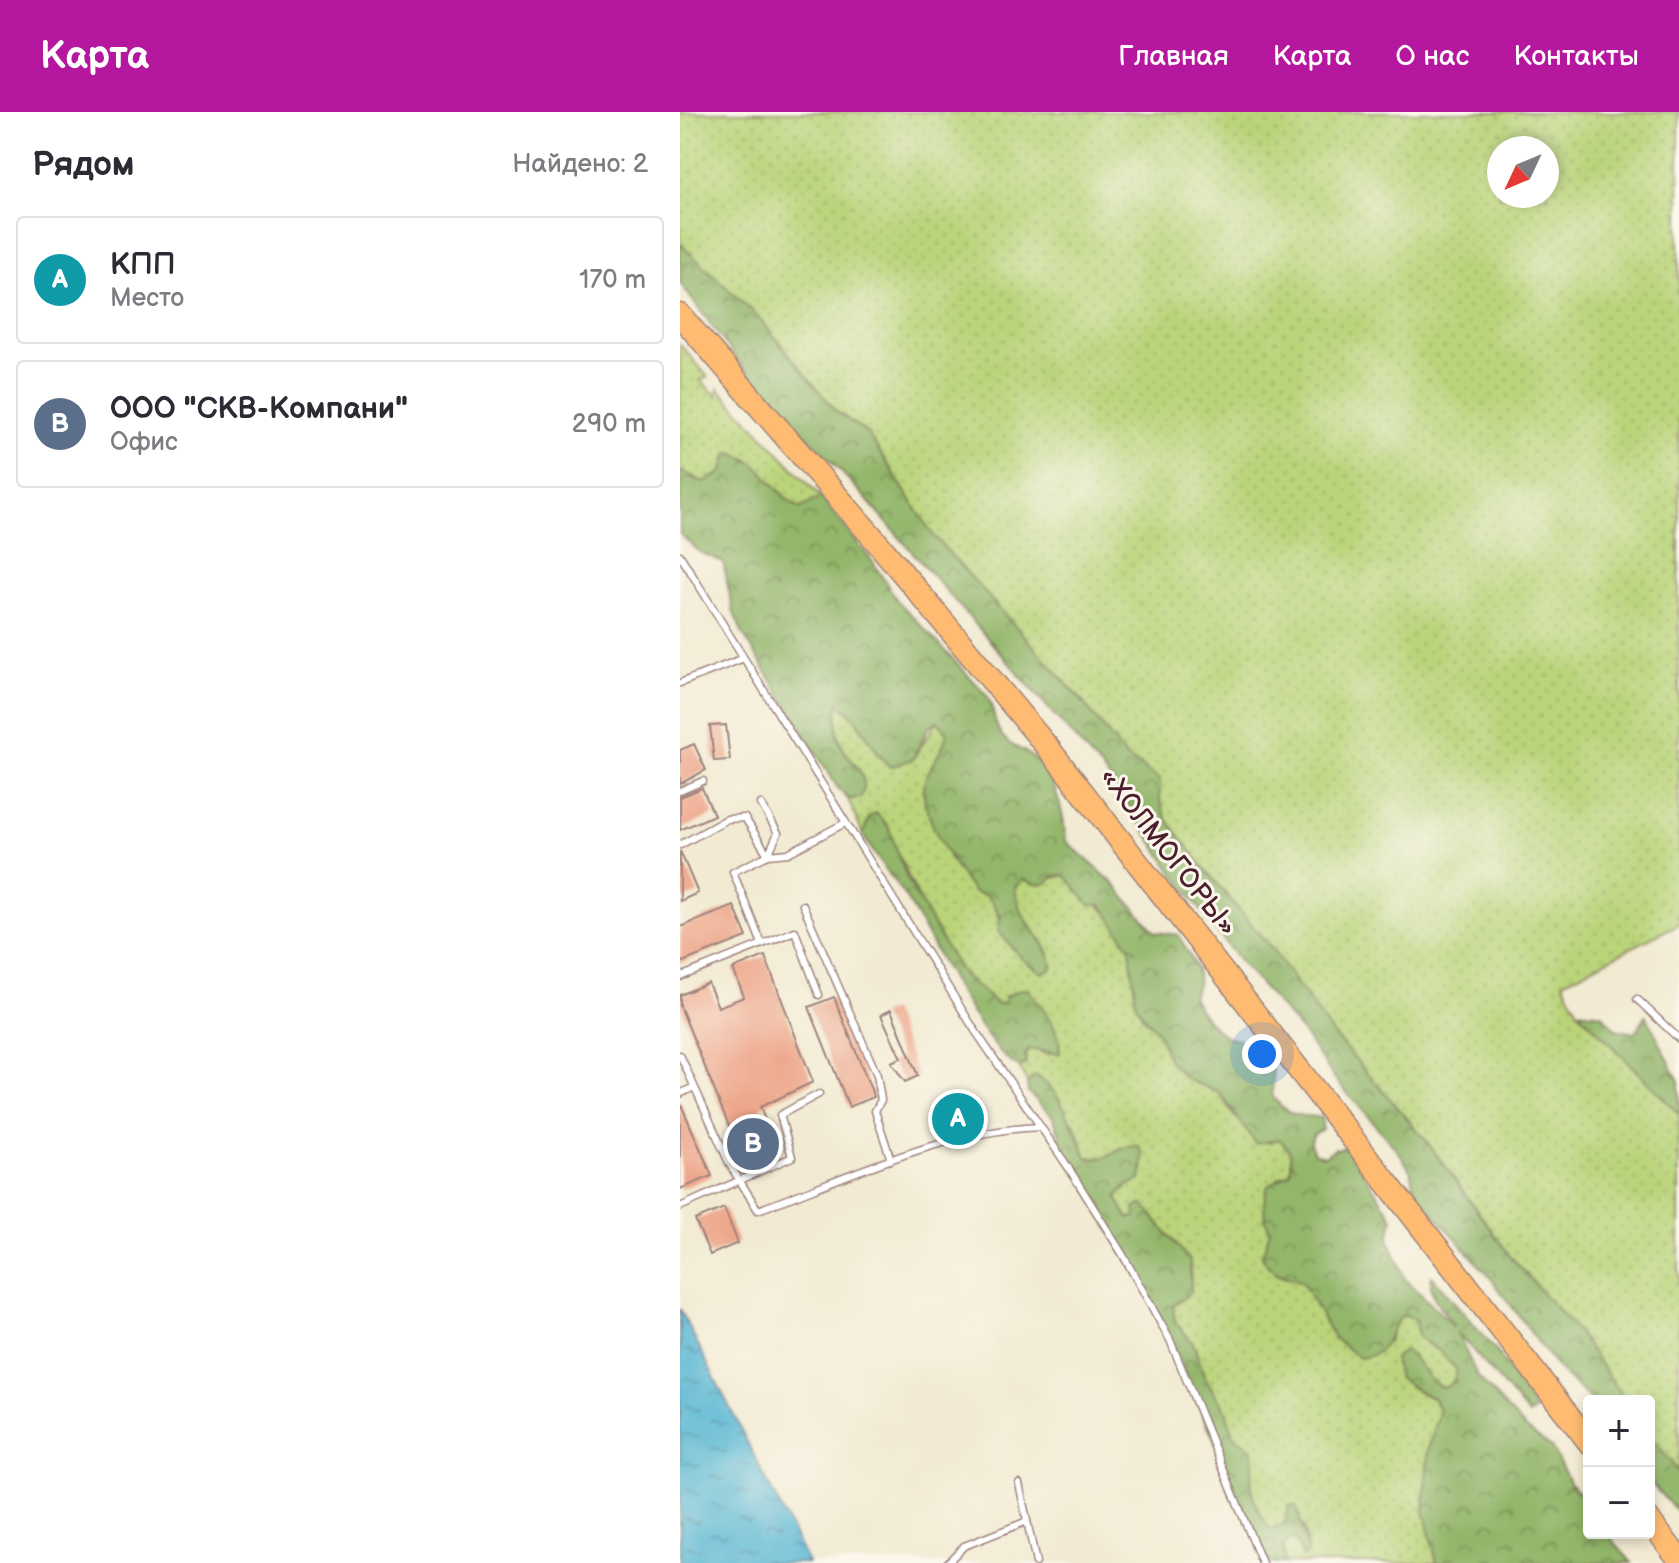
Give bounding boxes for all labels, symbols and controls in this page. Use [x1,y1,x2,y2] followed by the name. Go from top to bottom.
[40,34,149,79] text: Карта
[1118,40,1229,73] text: Главная
[1273,40,1352,73] text: Карта
[1396,40,1469,73] text: О нас
[1513,40,1639,73] text: Контакты
[1487,136,1559,208] north arrow
[32,144,134,185] text: Рядом
[512,149,648,180] text: Найдено: 2
[110,247,176,283] text: КПП
[52,265,68,296] text: A
[579,265,646,296] text: 170 m
[110,283,184,314] text: Место
[110,391,408,427] text: ООО "СКВ-Компани"
[51,409,69,440] text: B
[572,409,646,440] text: 290 m
[110,427,178,458] text: Офис
[1092,761,1244,943] street label: «ХОЛМОГОРЫ»
[1242,1034,1282,1074] your location
[932,1089,984,1149] pin: A
[727,1114,779,1174] pin: B
[1583,1395,1655,1539] map controls
[1583,1395,1655,1467] button: +
[1583,1467,1655,1539] button: −

